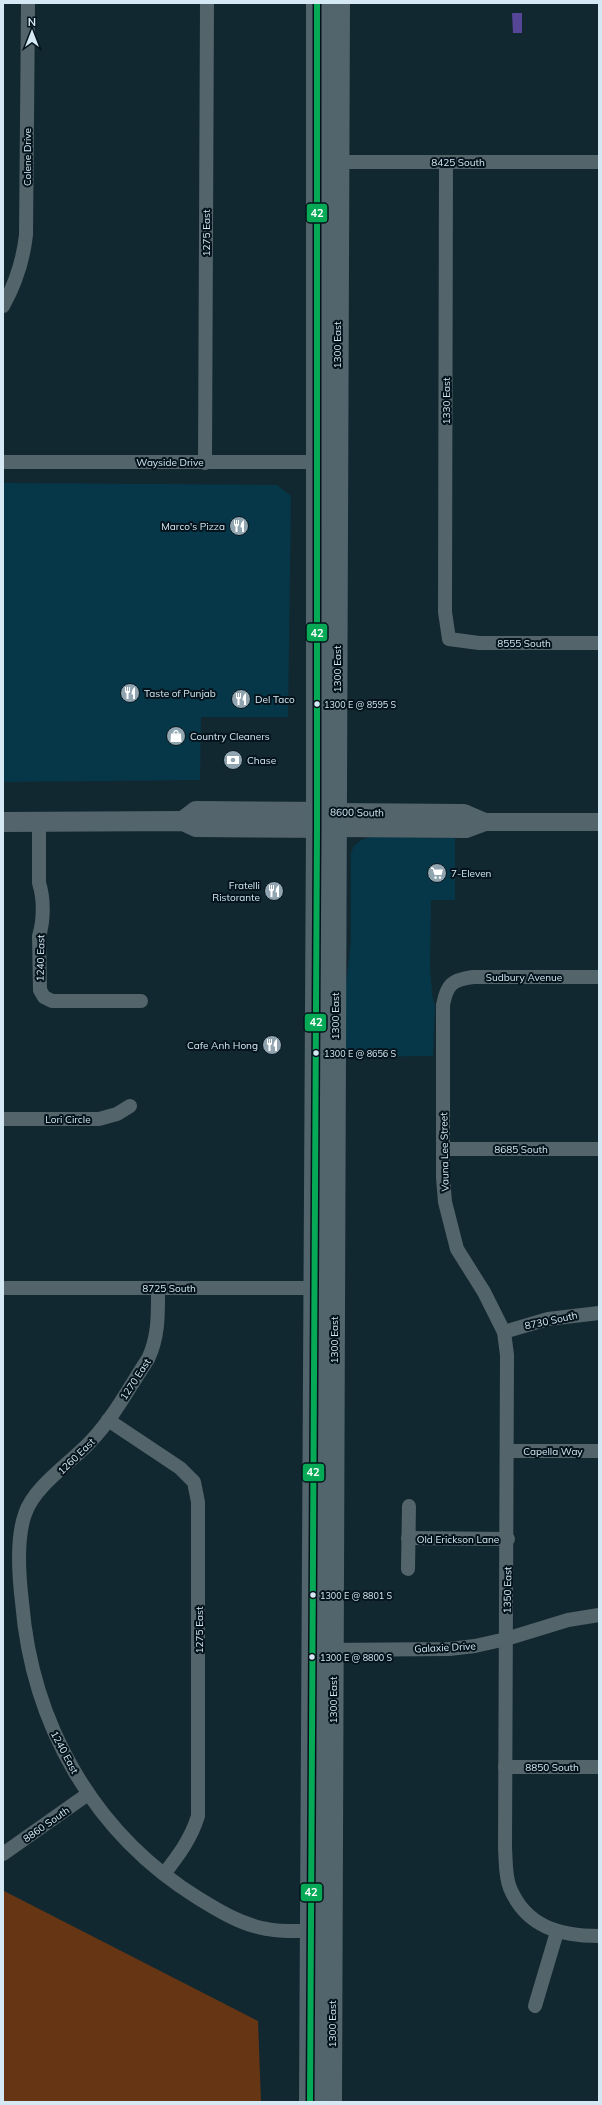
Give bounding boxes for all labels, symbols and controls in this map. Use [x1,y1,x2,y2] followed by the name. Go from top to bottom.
[12,12,52,52] north arrow
[28,15,36,29] text: N
[21,128,34,186] street label: Colene Drive
[431,156,485,169] street label: 8425 South
[306,203,328,223] line badge: 42
[310,206,324,220] text: 42
[200,209,213,256] street label: 1275 East
[331,321,344,368] street label: 1300 East
[440,377,453,424] street label: 1330 East
[136,456,204,469] street label: Wayside Drive
[228,515,250,537] restaurant icon: Marco's Pizza
[161,520,225,533] place label: Marco's Pizza
[306,623,328,642] line badge: 42
[310,626,324,640] text: 42
[497,637,551,650] street label: 8555 South
[331,645,344,692] street label: 1300 East
[119,682,141,704] restaurant icon: Taste of Punjab
[144,687,216,700] place label: Taste of Punjab
[230,688,252,710] restaurant icon: Del Taco
[255,693,295,706] place label: Del Taco
[312,699,322,709] marker: 1300 E @ 8595 S
[324,699,397,710] place label: 1300 E @ 8595 S
[165,725,187,747] shop icon: Country Cleaners
[190,730,270,743] place label: Country Cleaners
[222,749,244,771] bank icon: Chase
[247,754,276,767] place label: Chase
[330,806,384,819] street label: 8600 South
[426,862,448,884] supermarket icon: 7-Eleven
[451,867,492,880] place label: 7-Eleven
[212,879,260,904] place label: Fratelli Ristorante
[263,880,285,902] restaurant icon: Fratelli Ristorante
[34,934,47,982] street label: 1240 East
[486,971,562,984] street label: Sudbury Avenue
[329,992,342,1039] street label: 1300 East
[304,1013,327,1032] line badge: 42
[309,1015,323,1029] text: 42
[261,1034,283,1056] restaurant icon: Cafe Anh Hong
[187,1039,258,1052] place label: Cafe Anh Hong
[311,1048,321,1058] marker: 1300 E @ 8656 S
[324,1048,397,1059] place label: 1300 E @ 8656 S
[437,1112,452,1192] street label: Vauna Lee Street
[45,1113,91,1126] street label: Lori Circle
[494,1143,548,1156] street label: 8685 South
[142,1282,196,1295] street label: 8725 South
[523,1309,579,1332] street label: 8730 South
[328,1316,341,1363] street label: 1300 East
[117,1356,154,1402] street label: 1270 East
[55,1435,98,1477] street label: 1260 East
[523,1445,583,1458] street label: Capella Way
[302,1463,325,1482] line badge: 42
[306,1465,320,1479] text: 42
[417,1533,499,1546] street label: Old Erickson Lane
[501,1566,514,1614] street label: 1350 East
[308,1590,318,1600] marker: 1300 E @ 8801 S
[320,1590,393,1601] place label: 1300 E @ 8801 S
[193,1606,206,1653] street label: 1275 East
[414,1639,476,1656] street label: Galaxie Drive
[307,1652,317,1662] marker: 1300 E @ 8800 S
[320,1652,393,1663] place label: 1300 E @ 8800 S
[327,1676,340,1723] street label: 1300 East
[48,1729,82,1776] street label: 1240 East
[525,1761,579,1774] street label: 8850 South
[21,1804,72,1845] street label: 8860 South
[300,1883,323,1902] line badge: 42
[304,1885,318,1899] text: 42
[326,2000,339,2047] street label: 1300 East

